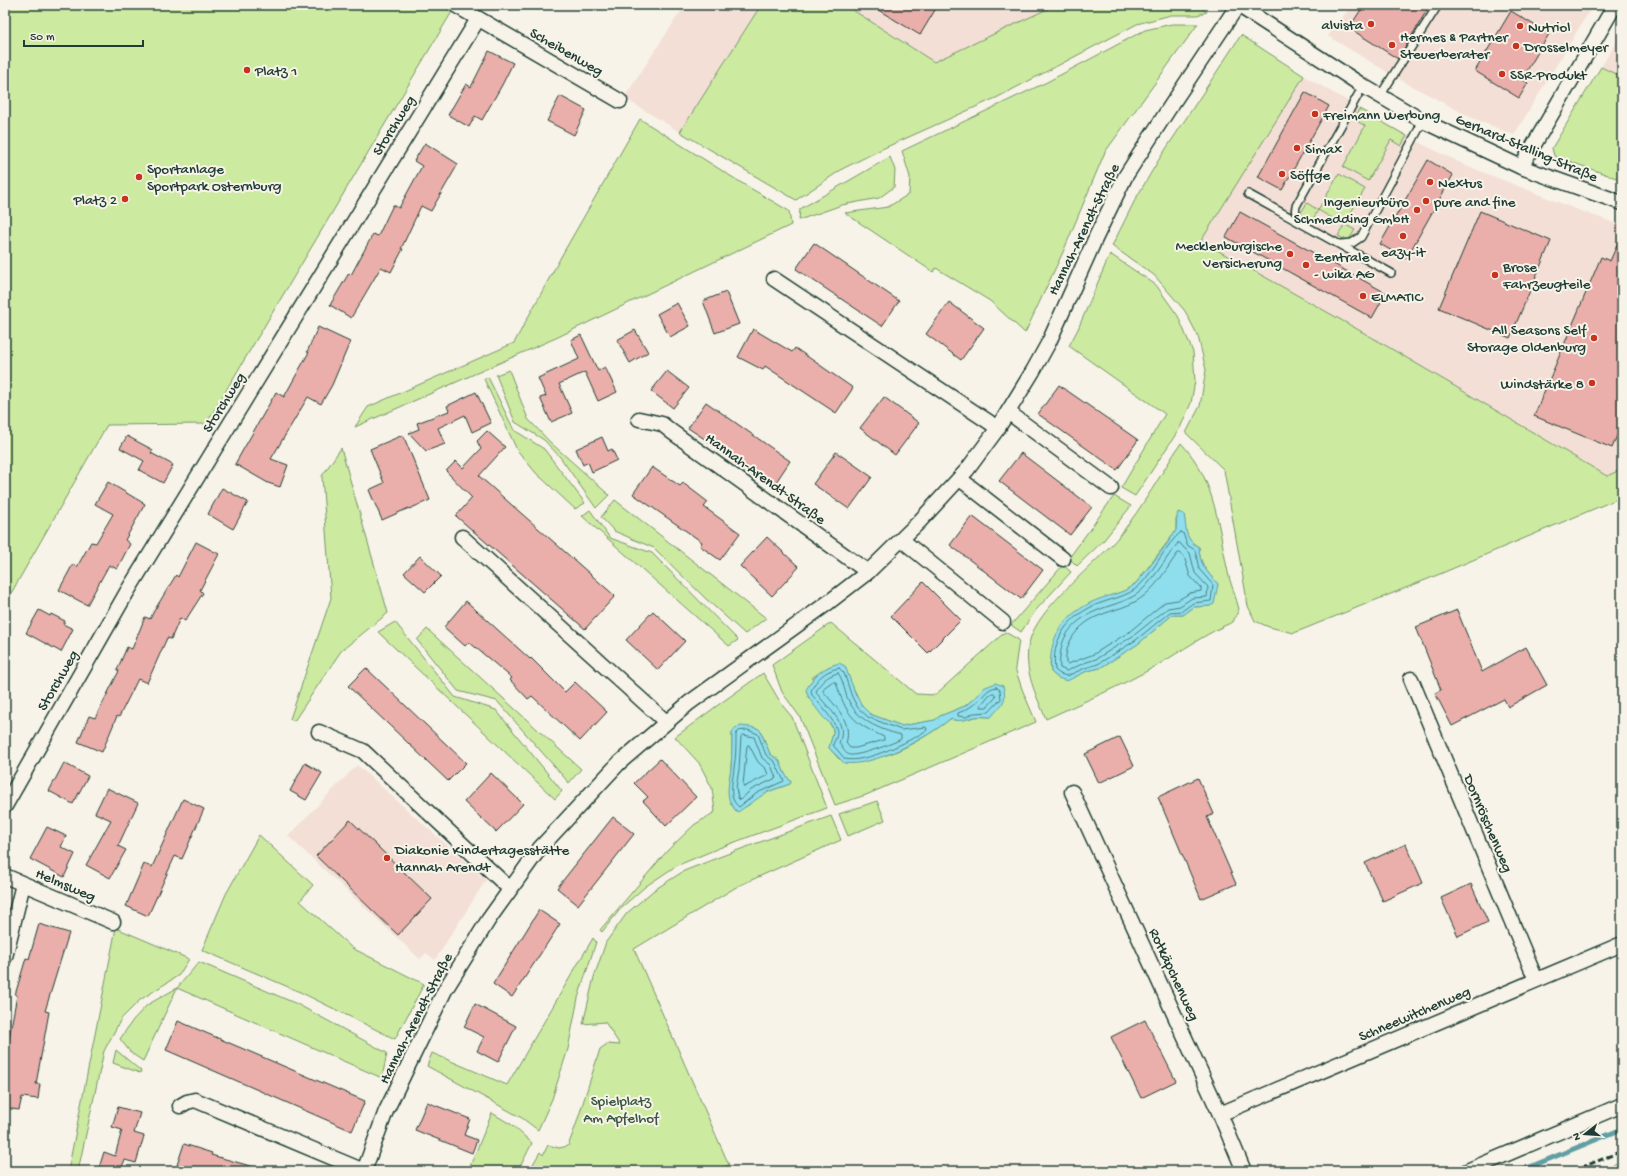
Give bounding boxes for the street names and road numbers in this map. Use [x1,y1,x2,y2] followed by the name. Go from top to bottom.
[526,24,606,81] street label: Scheibenweg
[369,93,420,159] street label: Storchweg
[1452,111,1600,187] street label: Gerhard-Stalling-Straße
[1045,161,1125,299] street label: Hannah-Arendt-Straße
[199,370,250,436] street label: Storchweg
[701,430,829,530] street label: Hannah-Arendt-Straße
[34,647,83,715] street label: Storchweg
[1458,771,1516,875] street label: Dornröschenweg
[32,865,98,907] street label: Helmsweg
[1144,926,1202,1024] street label: Rotkäpchenweg
[376,950,458,1087] street label: Hannah-Arendt-Straße
[1356,983,1473,1047] street label: Schneewitchenweg

